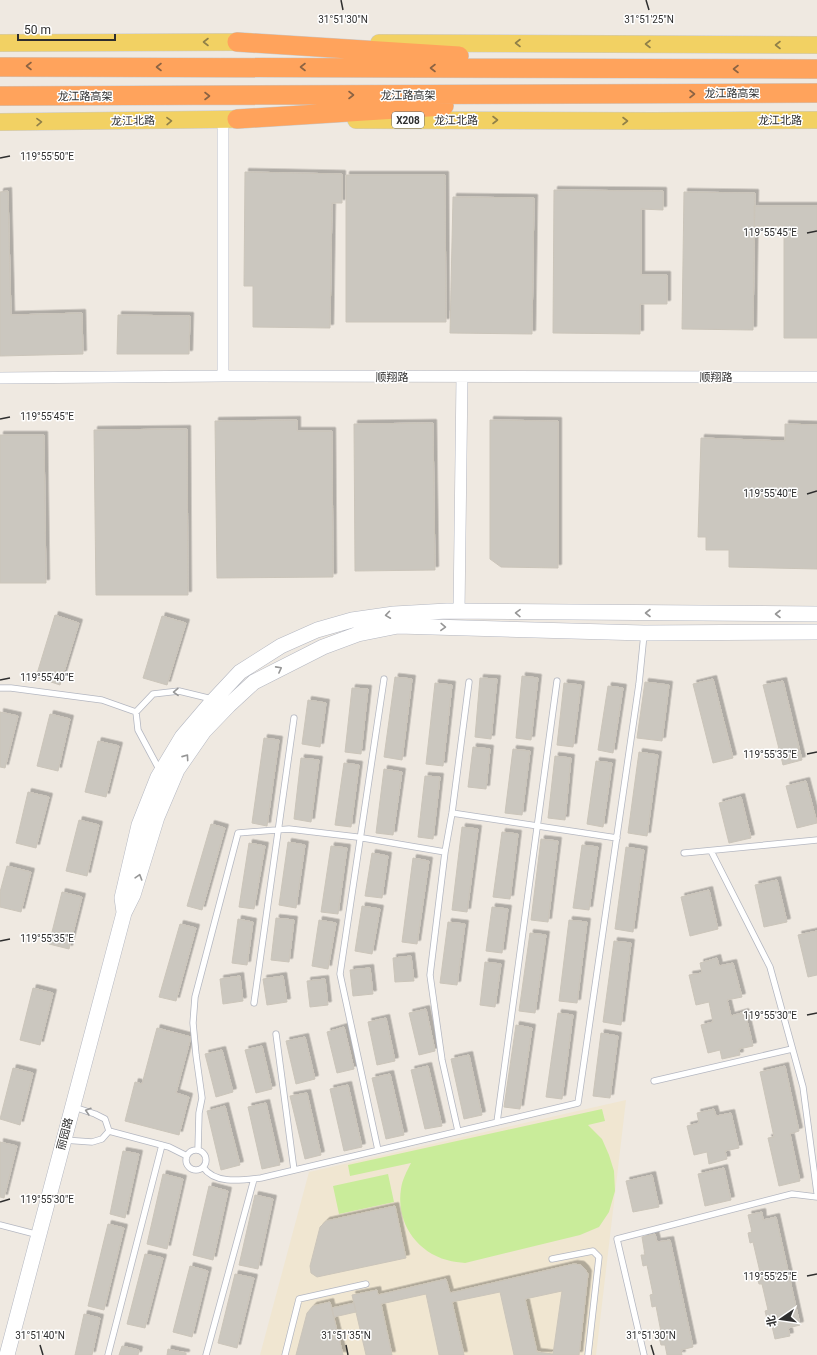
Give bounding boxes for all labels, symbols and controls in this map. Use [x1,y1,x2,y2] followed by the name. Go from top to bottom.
[318,14,368,25] text: 31°51'30"N
[624,14,674,25] text: 31°51'25"N
[18,16,115,42] scale bar
[24,23,51,37] text: 50 m
[203,38,209,46] one-way arrow
[515,39,521,47] one-way arrow
[645,40,651,48] one-way arrow
[775,41,781,49] one-way arrow
[26,62,32,70] one-way arrow
[156,63,162,71] one-way arrow
[300,63,306,71] one-way arrow
[430,64,436,72] one-way arrow
[733,65,739,73] one-way arrow
[705,87,760,100] street label: 龙江路高架
[381,89,436,102] street label: 龙江路高架
[58,90,113,103] street label: 龙江路高架
[689,90,695,98] one-way arrow
[348,91,354,99] one-way arrow
[204,92,210,100] one-way arrow
[392,112,424,128] road number: X208
[111,114,155,128] street label: 龙江北路
[434,114,478,127] street label: 龙江北路
[758,114,802,127] street label: 龙江北路
[166,116,172,125] one-way arrow
[492,116,498,124] one-way arrow
[622,117,628,125] one-way arrow
[36,118,42,126] one-way arrow
[20,151,74,162] text: 119°55'50"E
[743,227,797,238] text: 119°55'45"E
[376,371,409,384] street label: 顺翔路
[700,371,733,384] street label: 顺翔路
[20,411,74,422] text: 119°55'45"E
[743,488,797,499] text: 119°55'40"E
[515,609,521,617] one-way arrow
[645,609,651,617] one-way arrow
[385,610,391,619] one-way arrow
[775,610,781,618] one-way arrow
[440,623,446,632] one-way arrow
[275,666,283,673] one-way arrow
[20,672,74,683] text: 119°55'40"E
[173,688,179,696] one-way arrow
[743,749,797,760] text: 119°55'35"E
[181,754,189,761] one-way arrow
[134,874,143,881] one-way arrow
[20,933,74,944] text: 119°55'35"E
[743,1010,797,1021] text: 119°55'30"E
[85,1107,92,1116] one-way arrow
[54,1116,76,1152] street label: 丽园路
[20,1194,74,1205] text: 119°55'30"E
[743,1271,797,1282] text: 119°55'25"E
[761,1299,801,1339] north arrow
[764,1314,779,1328] text: 北
[15,1330,65,1341] text: 31°51'40"N
[321,1330,371,1341] text: 31°51'35"N
[626,1330,676,1341] text: 31°51'30"N

